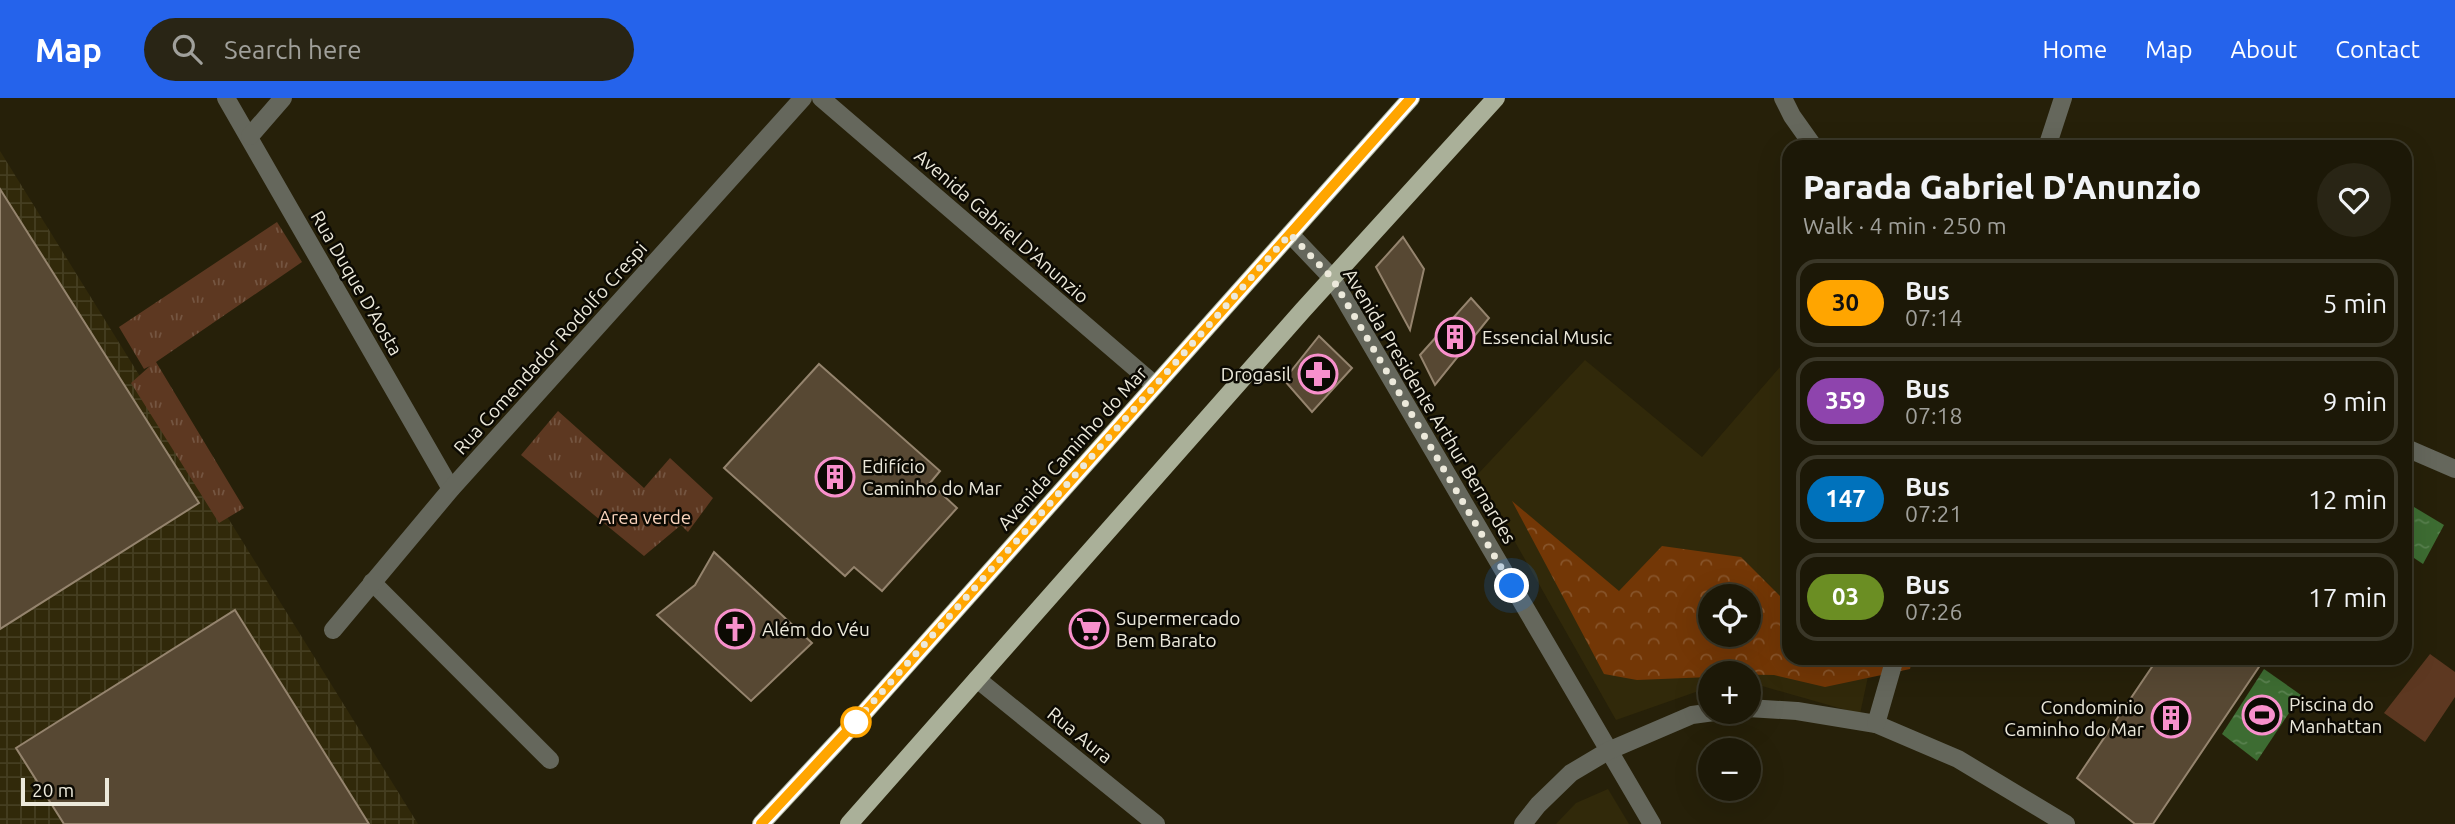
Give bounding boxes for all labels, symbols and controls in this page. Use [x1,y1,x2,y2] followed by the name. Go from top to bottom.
[144,18,634,81] search box
[168,30,206,68] icon: search
[35,31,102,68] text: Map
[224,35,362,64] text: Search here
[2042,36,2107,63] text: Home
[2145,36,2192,63] text: Map
[2230,36,2297,63] text: About
[2335,36,2420,63] text: Contact
[910,144,1094,308] street label: Avenida Gabriel D'Anunzio
[2317,163,2391,237] button: heart
[1803,168,2201,205] text: Parada Gabriel D'Anunzio
[307,207,407,359] street label: Rua Duque D'Aosta
[1803,213,2007,238] text: Walk · 4 min · 250 m
[449,237,651,459] street label: Rua Comendador Rodolfo Crespi
[1339,265,1521,547] street label: Avenida Presidente Arthur Bernardes
[1905,276,1950,305] text: Bus
[1832,289,1859,316] text: 30
[2323,289,2387,318] text: 5 min
[1905,305,1963,330] text: 07:14
[1434,316,1476,358] building icon: Essencial Music
[1482,326,1612,348] place label: Essencial Music
[1297,353,1339,395] pharmacy icon: Drogasil
[993,362,1151,534] street label: Avenida Caminho do Mar
[1221,363,1291,385] place label: Drogasil
[1905,374,1950,403] text: Bus
[1825,387,1866,414] text: 359
[2323,387,2387,416] text: 9 min
[1905,403,1963,428] text: 07:18
[862,455,1002,499] place label: Edifício Caminho do Mar
[814,456,856,498] building icon: Edifício Caminho do Mar
[1905,472,1950,501] text: Bus
[1825,485,1866,512] text: 147
[2308,485,2387,514] text: 12 min
[1905,501,1963,526] text: 07:21
[599,506,691,528] park label: Area verde
[1494,568,1529,603] your location
[1905,570,1950,599] text: Bus
[1832,583,1859,610] text: 03
[2308,583,2387,612] text: 17 min
[1698,584,1761,801] map controls
[1698,584,1761,647] button: locate
[1905,599,1963,624] text: 07:26
[1116,607,1240,651] place label: Supermercado Bem Barato
[714,608,756,650] church icon: Além do Véu
[1068,608,1110,650] supermarket icon: Supermercado Bem Barato
[762,618,870,640] place label: Além do Véu
[1698,661,1761,724] button: +
[2289,693,2382,737] place label: Piscina do Manhattan
[2241,694,2283,736] sports icon: Piscina do Manhattan
[2004,696,2144,740] place label: Condominio Caminho do Mar
[2150,697,2192,739] building icon: Condominio Caminho do Mar
[1043,702,1117,768] street label: Rua Aura
[841,707,871,737] unlabelled marker
[1698,738,1761,801] button: −
[21,775,108,807] scale bar
[32,779,74,801] text: 20 m

